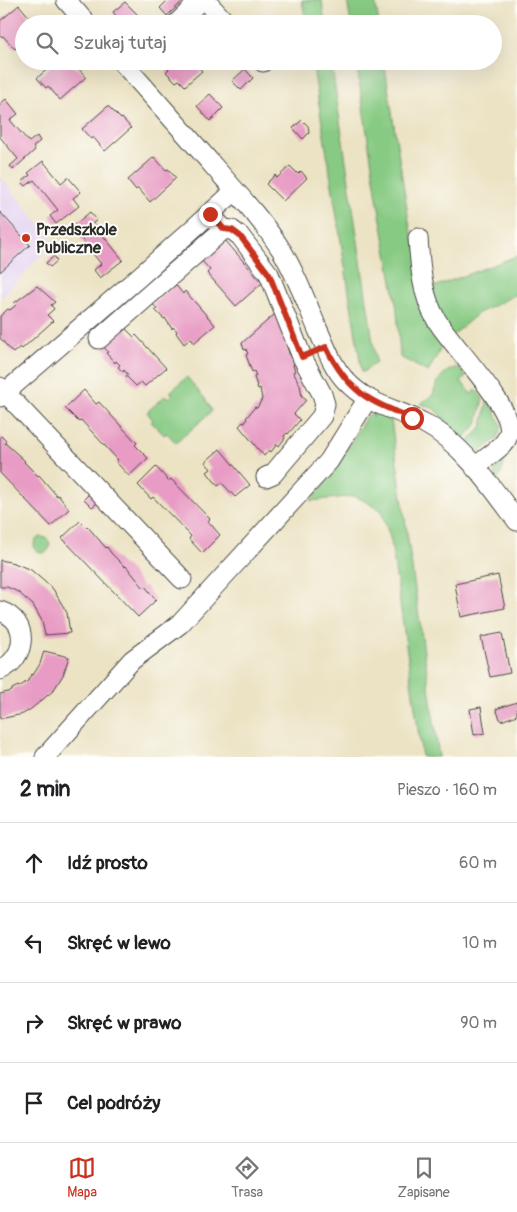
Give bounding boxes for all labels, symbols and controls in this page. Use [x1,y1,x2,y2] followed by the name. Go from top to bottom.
[15,15,502,70] search box
[33,29,61,57] icon: search
[73,31,167,55] text: Szukaj tutaj
[199,203,222,226] route end
[36,220,118,258] place label: Przedszkole Publiczne
[20,232,32,244] marker: Przedszkole Publiczne
[401,407,424,430] route start
[20,776,70,803] text: 2 min
[397,780,497,800] text: Pieszo · 160 m
[20,849,48,877] icon: ahead
[67,851,148,875] text: Idź prosto
[459,853,497,873] text: 60 m
[20,929,48,957] icon: left
[67,931,171,955] text: Skręć w lewo
[462,933,497,953] text: 10 m
[20,1009,48,1037] icon: right
[67,1011,181,1035] text: Skręć w prawo
[460,1013,497,1033] text: 90 m
[20,1089,48,1117] icon: arrive
[67,1091,160,1115] text: Cel podróży
[67,1154,97,1201] tab: Mapa
[231,1154,263,1201] tab: Trasa
[397,1154,450,1201] tab: Zapisane

